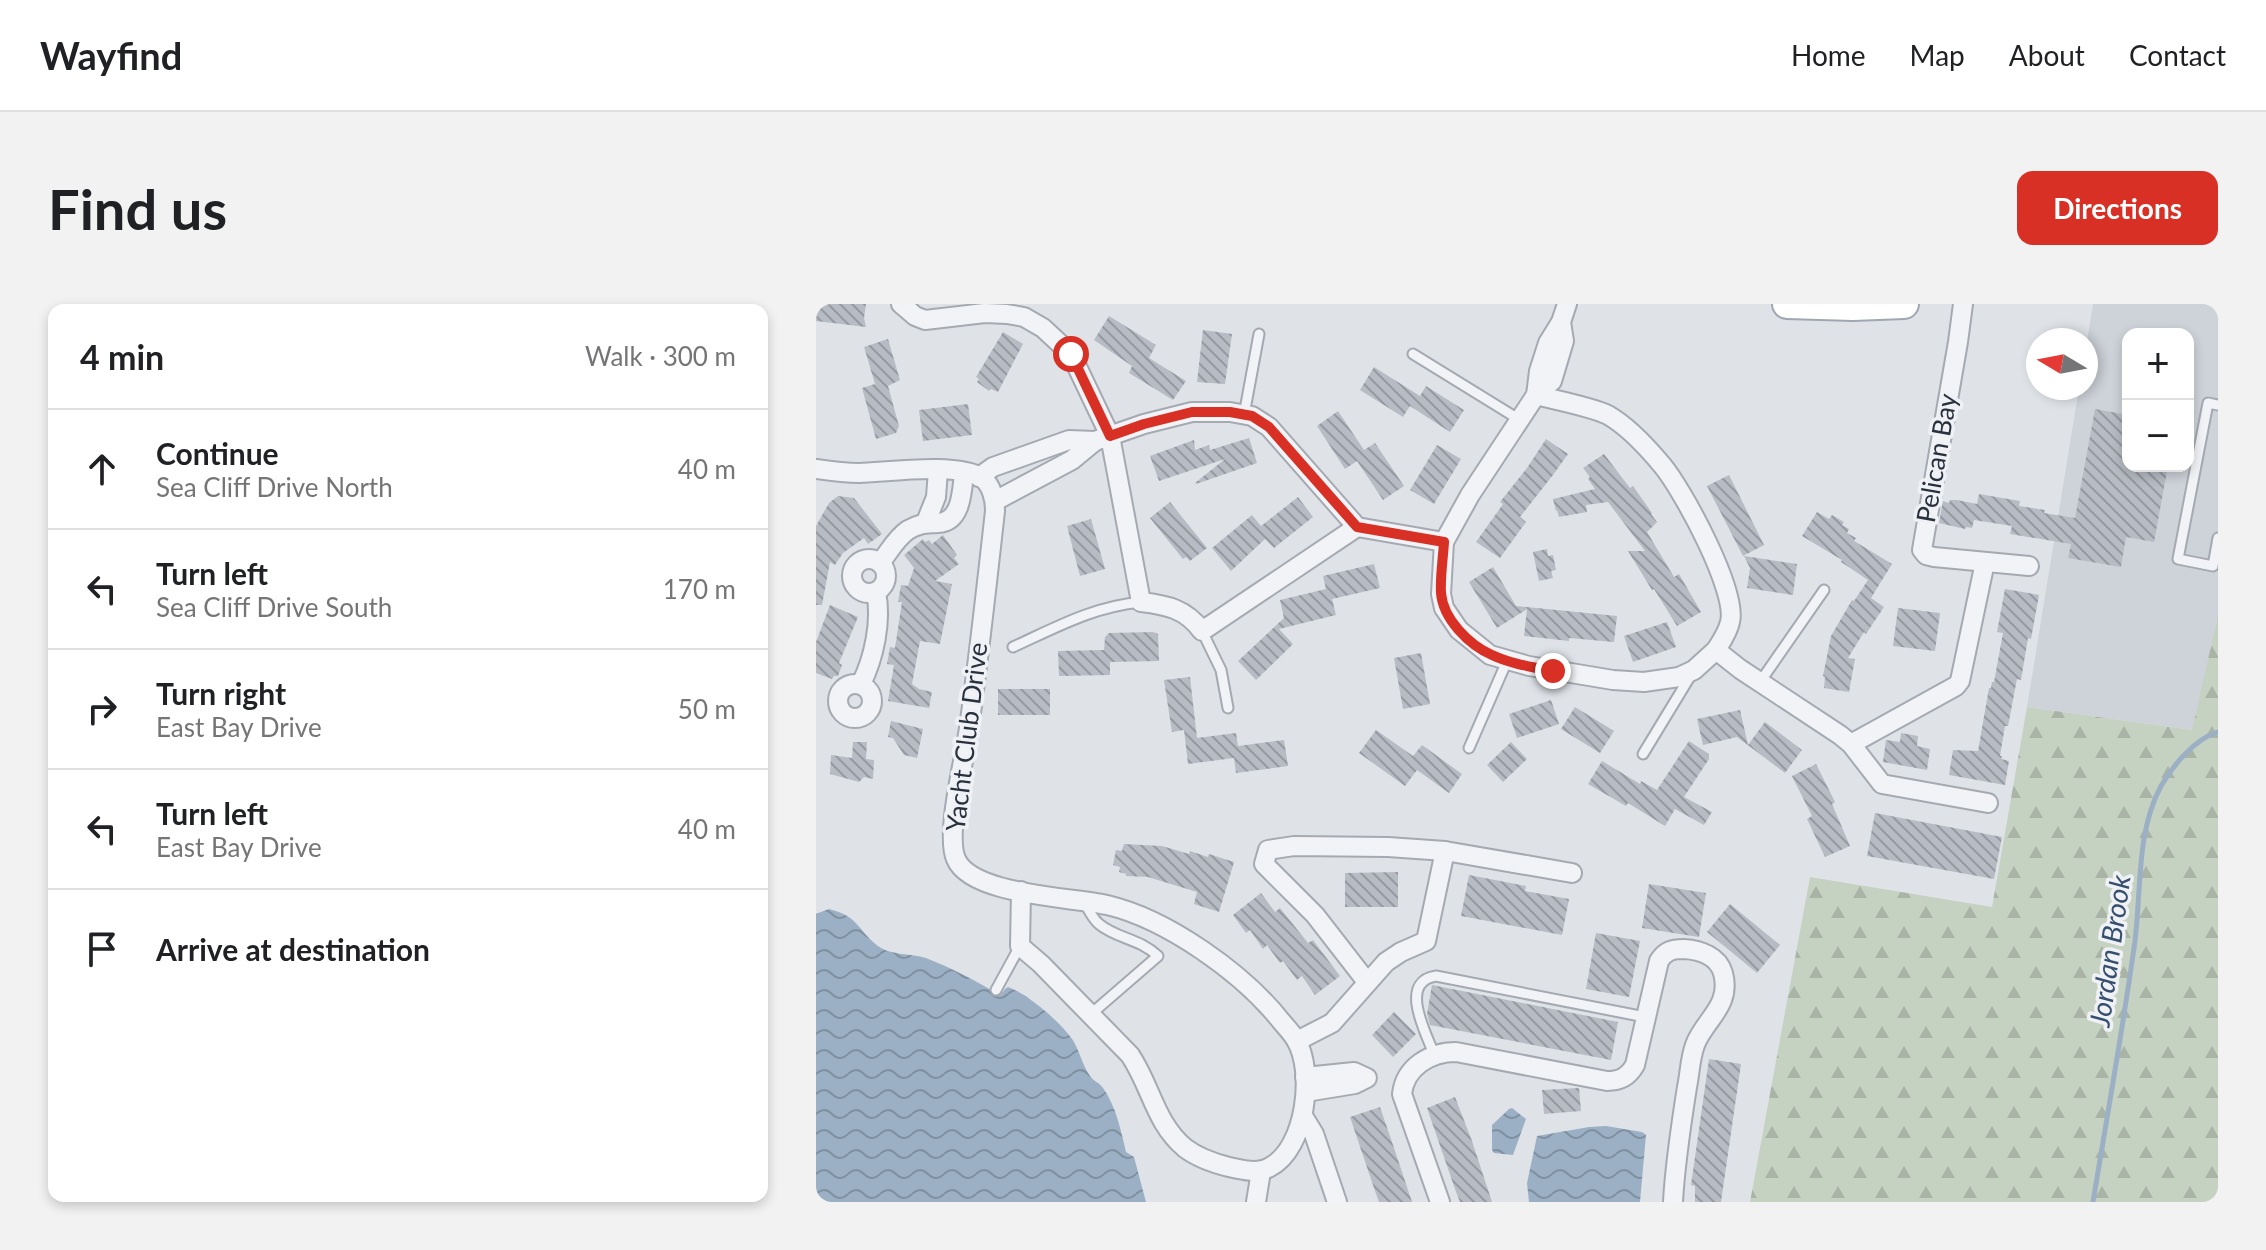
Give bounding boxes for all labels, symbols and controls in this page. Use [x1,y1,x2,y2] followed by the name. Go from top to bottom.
[40,32,182,78] text: Wayfind
[1791,38,1866,72] text: Home
[1910,38,1965,72] text: Map
[2009,38,2085,72] text: About
[2129,38,2226,72] text: Contact
[2017,171,2218,245] button: Directions
[48,175,227,242] text: Find us
[2026,328,2098,400] north arrow
[2122,328,2194,472] map controls
[2122,328,2194,400] button: +
[80,336,164,377] text: 4 min
[1053,336,1089,372] route start
[585,340,736,372] text: Walk · 300 m
[1909,390,1963,525] street label: Pelican Bay
[2122,400,2194,472] button: −
[156,435,279,471] text: Continue
[80,447,124,491] icon: ahead
[678,453,736,485] text: 40 m
[156,471,393,503] text: Sea Cliff Drive North
[156,555,268,591] text: Turn left
[80,567,124,611] icon: left
[663,573,736,605] text: 170 m
[156,591,392,623] text: Sea Cliff Drive South
[939,641,993,833] street label: Yacht Club Drive
[1535,653,1571,689] route end
[156,675,286,711] text: Turn right
[80,687,124,731] icon: right
[678,693,736,725] text: 50 m
[156,711,322,743] text: East Bay Drive
[156,795,268,831] text: Turn left
[80,807,124,851] icon: left
[678,813,736,845] text: 40 m
[156,831,322,863] text: East Bay Drive
[2081,872,2137,1030] water label: Jordan Brook
[80,927,124,971] icon: arrive
[156,931,430,967] text: Arrive at destination

